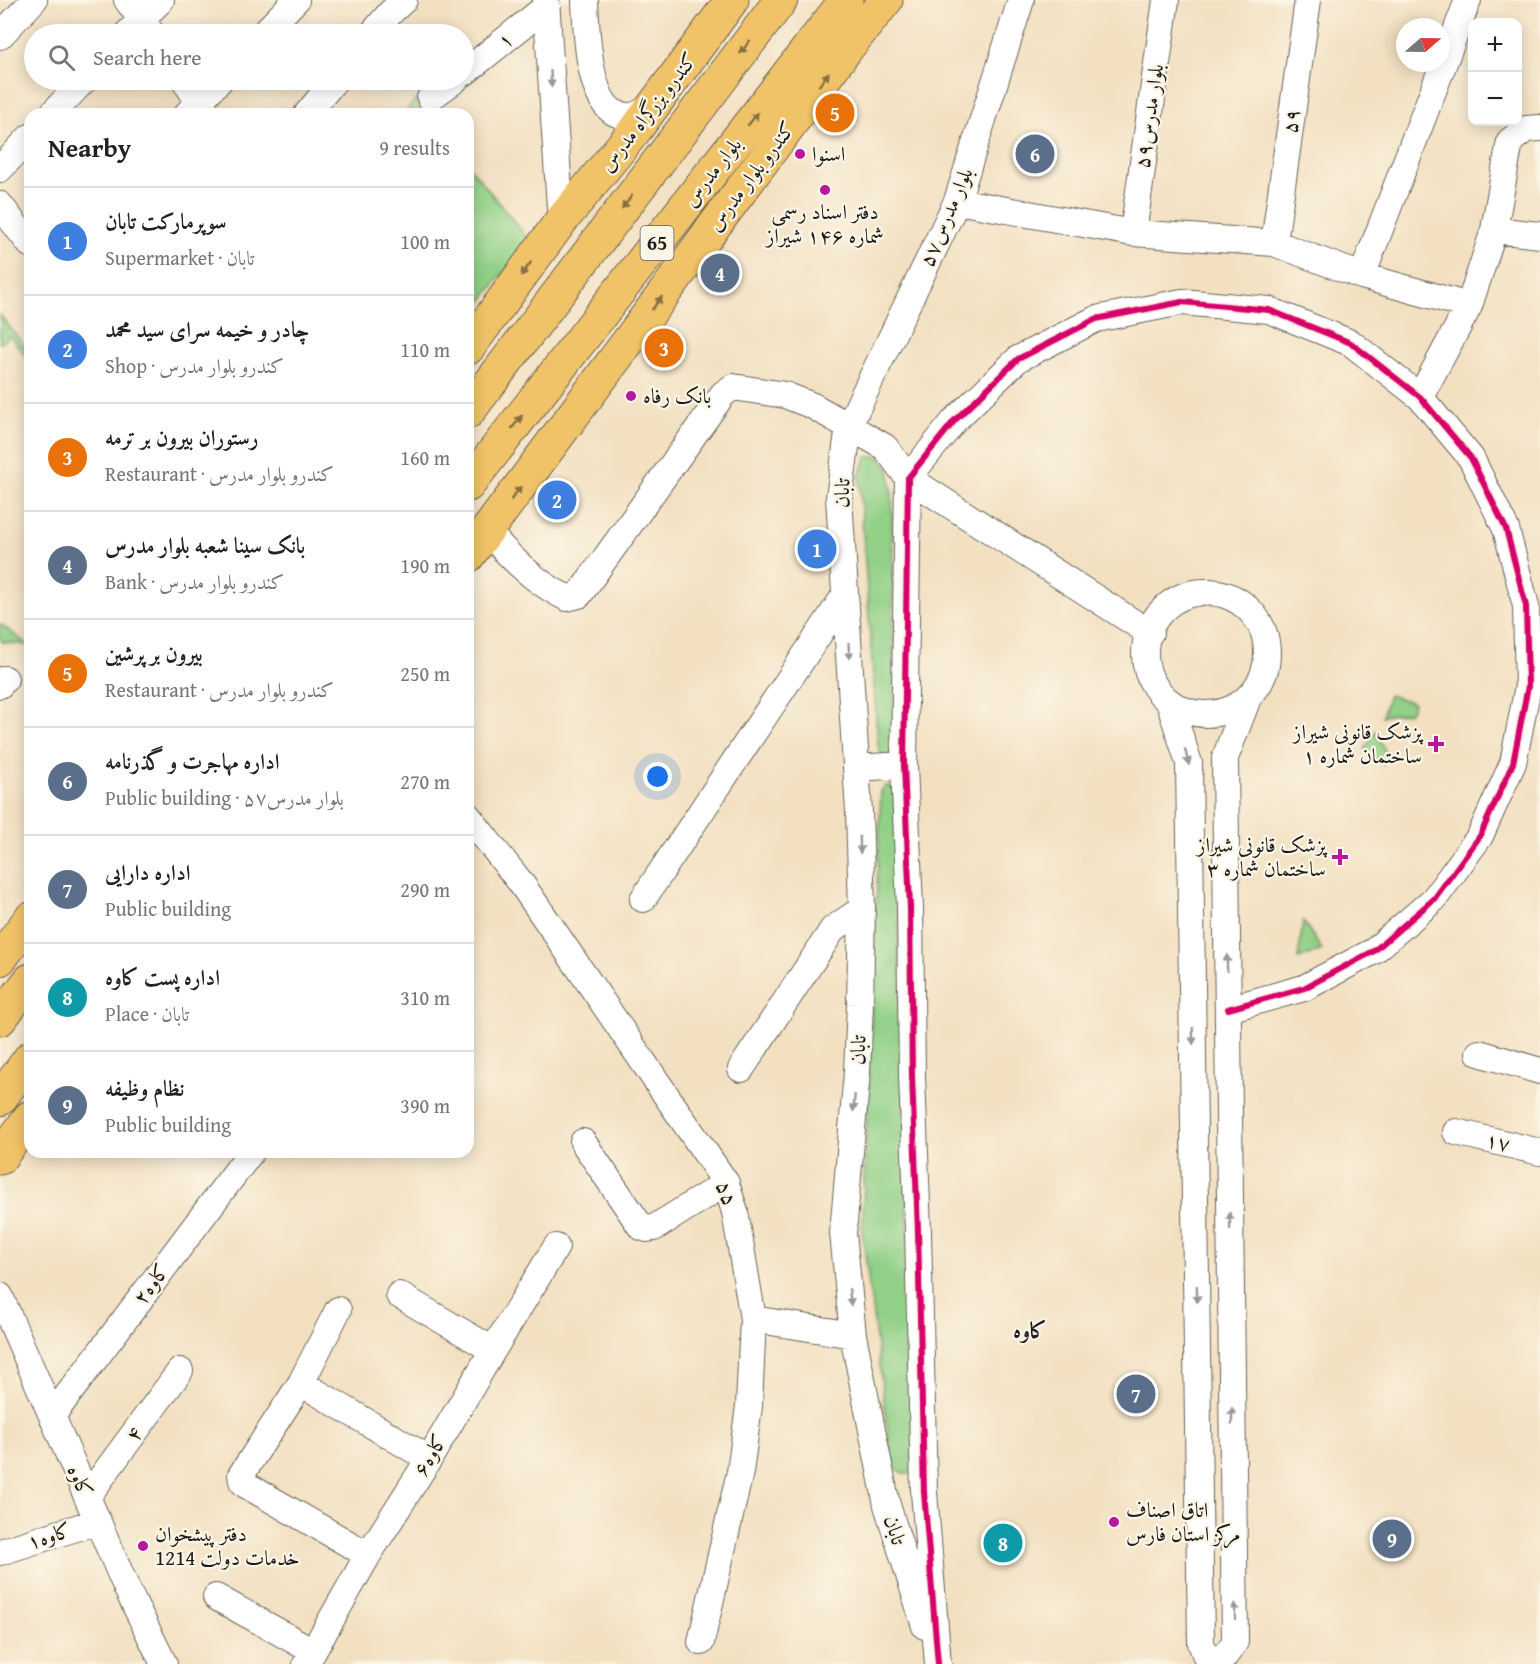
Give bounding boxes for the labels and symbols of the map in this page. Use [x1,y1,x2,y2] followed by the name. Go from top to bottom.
[1396,18,1450,72] north arrow
[490,24,519,56] street label: ۱
[739,38,751,54] one-way arrow
[591,45,704,178] street label: کندرو بزرگراه مدرس
[1126,62,1171,170] street label: بلوار مدرس۵۹
[547,70,556,89] one-way arrow
[818,72,830,88] one-way arrow
[816,90,854,136] pin: 5
[1273,107,1308,135] street label: ۵۹
[747,112,759,127] one-way arrow
[699,114,802,237] street label: کندرو بلوار مدرس
[675,130,749,213] street label: بلوار مدرس
[1016,132,1054,176] pin: 6
[812,138,845,169] place label: اسنوا
[793,147,807,161] marker: اسنوا
[911,162,980,271] street label: بلوار مدرس۵۷
[818,183,832,197] marker: دفتر اسناد رسمی شماره ۱۴۶ شیراز
[621,193,633,209] one-way arrow
[764,196,884,251] place label: دفتر اسناد رسمی شماره ۱۴۶ شیراز
[640,226,674,260] road number: 65
[700,250,740,296] pin: 4
[520,260,532,276] one-way arrow
[651,295,663,311] one-way arrow
[644,326,684,370] pin: 3
[643,380,711,411] place label: بانک رفاه
[624,389,638,403] marker: بانک رفاه
[510,414,523,430] one-way arrow
[825,476,858,509] street label: تابان
[538,478,576,522] pin: 2
[509,485,521,500] one-way arrow
[798,526,836,572] pin: 1
[844,641,853,660] one-way arrow
[1291,716,1424,771] place label: پزشک قانونی شیراز ساختمان شماره ۱
[1427,735,1445,753] marker: پزشک قانونی شیراز ساختمان شماره ۱
[1183,748,1192,766] one-way arrow
[643,762,672,791] your location
[1195,829,1328,884] place label: پزشک قانونی شیراز ساختمان شماره ٣
[855,836,865,855] one-way arrow
[1331,848,1349,866] marker: پزشک قانونی شیراز ساختمان شماره ٣
[1222,953,1232,972] one-way arrow
[1188,1026,1198,1045] one-way arrow
[841,1033,874,1066] street label: تابان
[849,1094,859,1113] one-way arrow
[1483,1124,1514,1159] street label: ۱۷
[708,1176,746,1210] street label: ۵۵
[1225,1211,1235,1230] one-way arrow
[125,1257,176,1311] street label: کاوه۲
[1192,1284,1202,1303] one-way arrow
[845,1288,854,1307] one-way arrow
[1013,1314,1047,1346] district label: کاوه
[1116,1372,1156,1416] pin: 7
[1228,1406,1237,1425] one-way arrow
[117,1420,150,1448] street label: ۴
[405,1428,454,1482] street label: کاوه۶
[60,1460,101,1502] street label: کاوه
[1126,1494,1241,1549] place label: اتاق اصناف مرکز استان فارس
[876,1511,915,1550] street label: تابان
[23,1514,75,1557] street label: کاوه۱
[1107,1515,1121,1529] marker: اتاق اصناف مرکز استان فارس
[1372,1516,1412,1562] pin: 9
[155,1518,300,1573] place label: دفتر پیشخوان خدمات دولت 1214
[984,1520,1022,1566] pin: 8
[136,1539,150,1553] marker: دفتر پیشخوان خدمات دولت 1214
[1230,1601,1239,1620] one-way arrow

